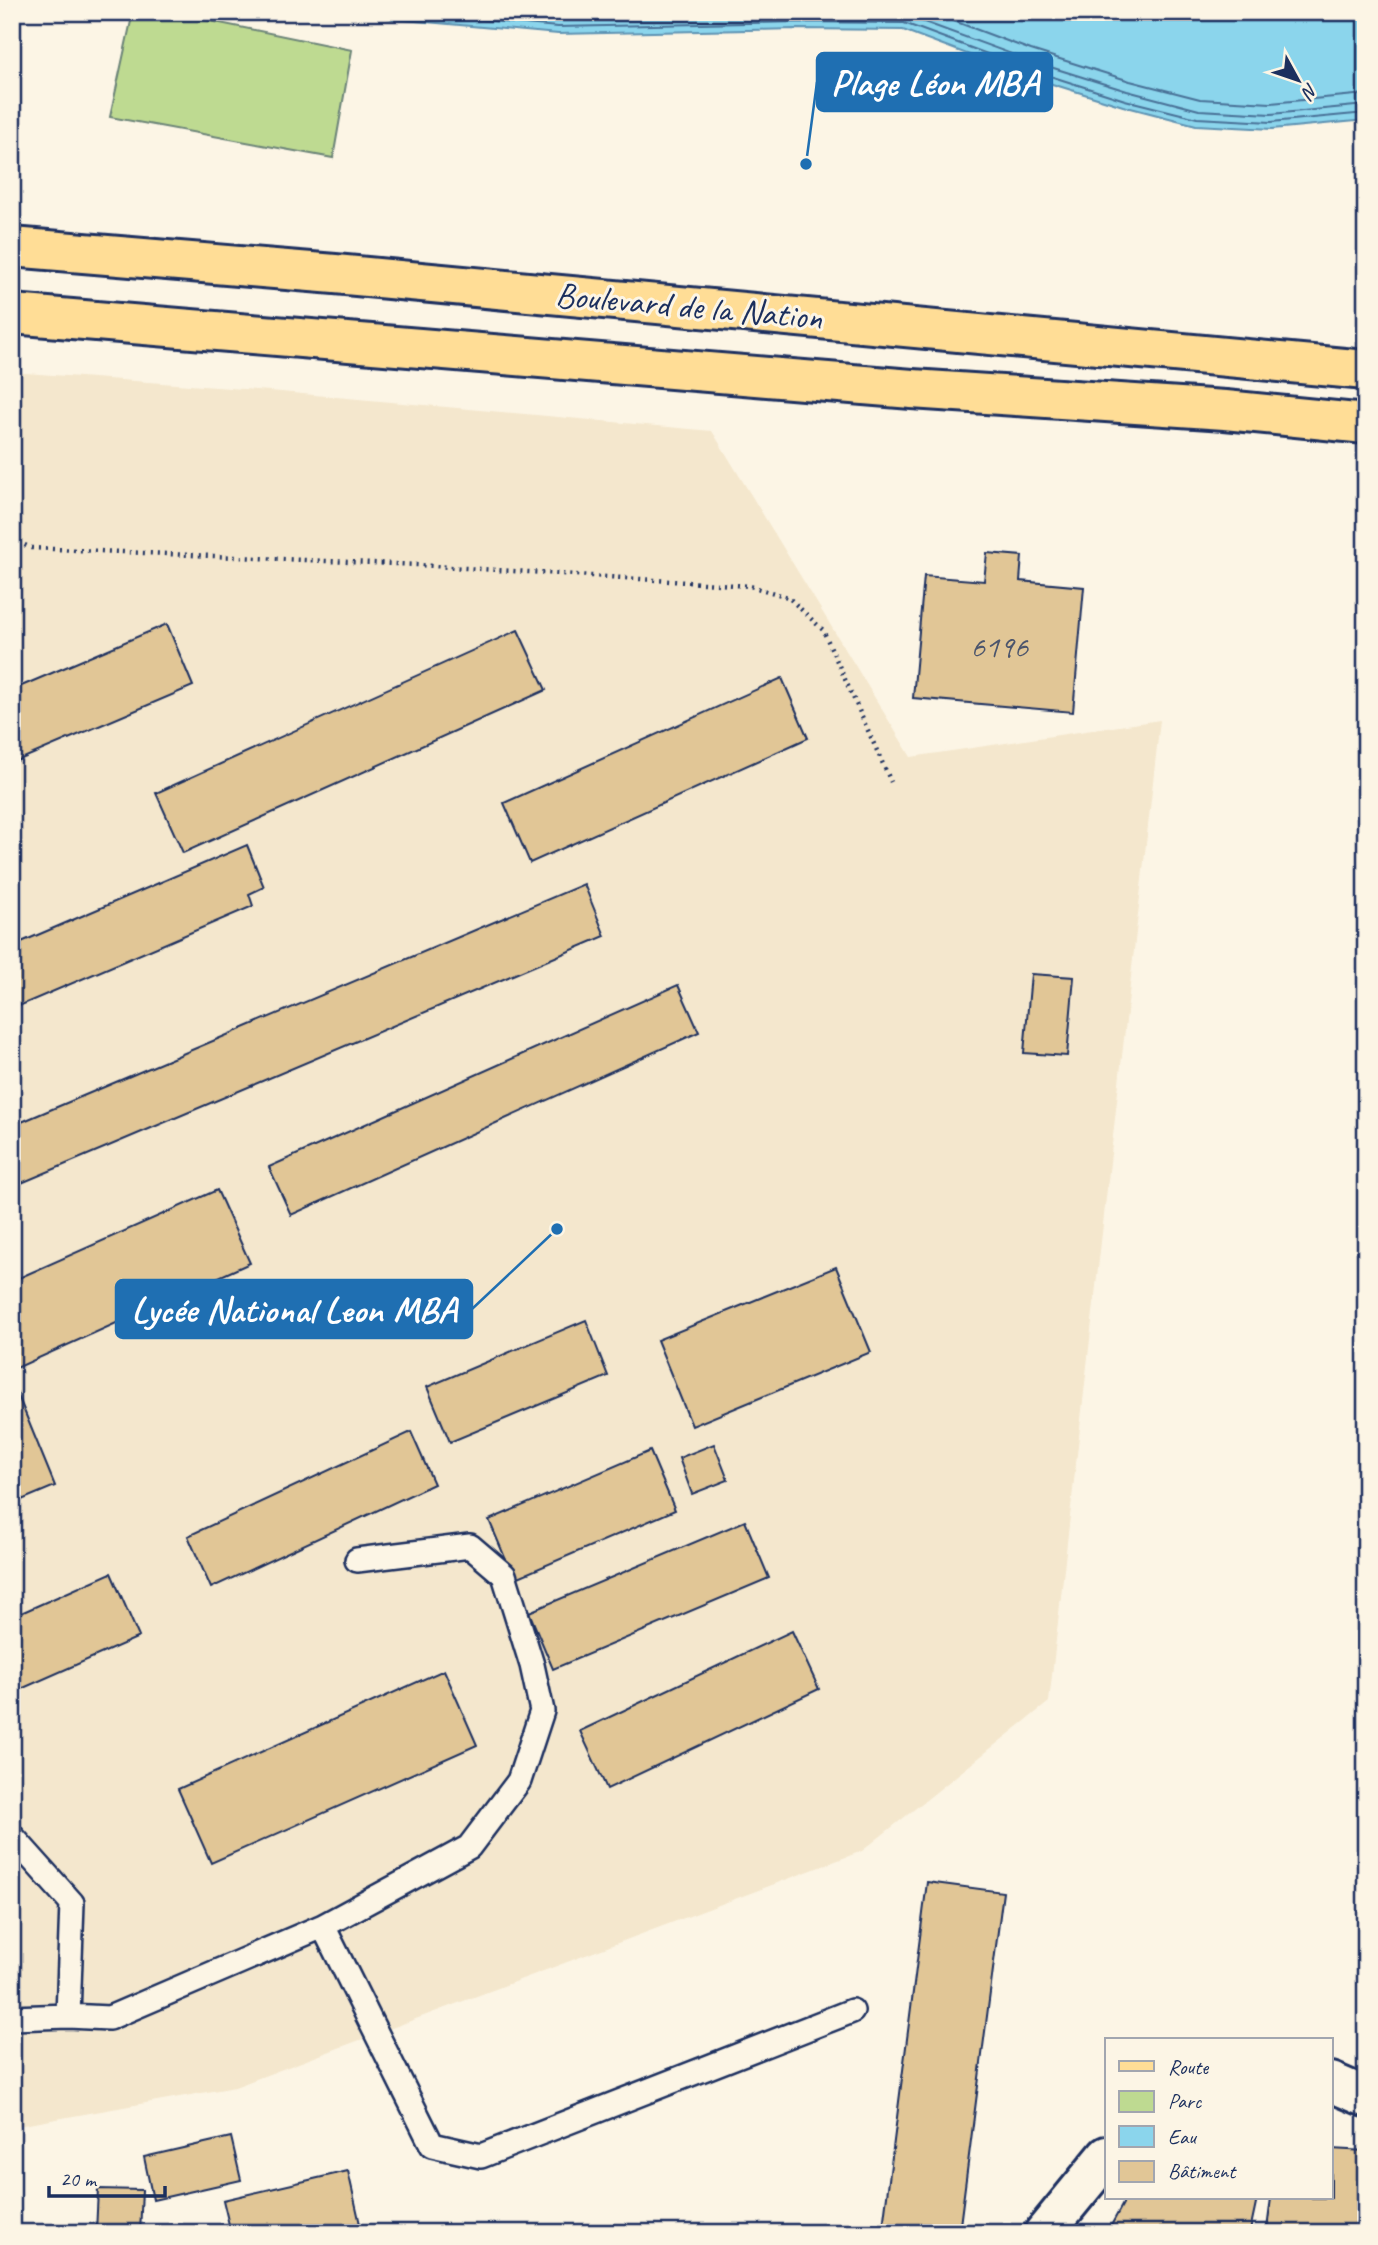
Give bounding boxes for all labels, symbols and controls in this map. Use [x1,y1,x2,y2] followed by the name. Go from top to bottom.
[1262,46,1332,116] north arrow
[817,53,1052,111] callout: Plage Léon MBA
[831,59,1042,106] text: Plage Léon MBA
[1295,78,1323,105] text: N
[554,272,824,340] street label: Boulevard de la Nation
[970,626,1029,667] house number: 6196
[116,1280,472,1338] callout: Lycée National Leon MBA
[131,1286,460,1333] text: Lycée National Leon MBA
[1105,2038,1332,2200] legend
[1168,2054,1209,2080] text: Route
[1168,2088,1203,2114] text: Parc
[1168,2124,1197,2150] text: Eau
[49,2154,164,2198] scale bar
[1168,2158,1237,2184] text: Bâtiment
[60,2166,98,2192] text: 20 m

